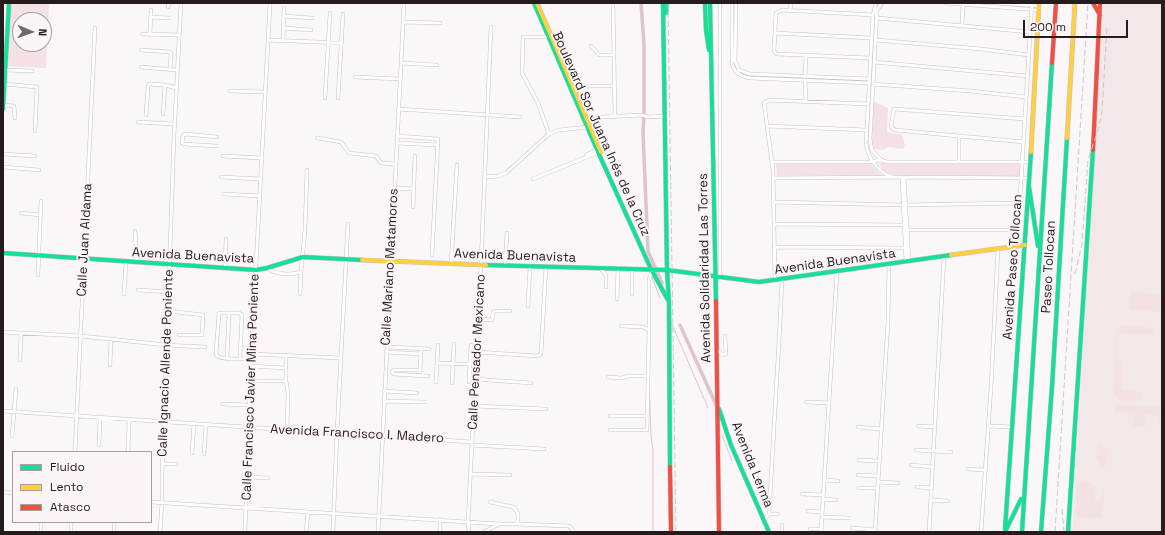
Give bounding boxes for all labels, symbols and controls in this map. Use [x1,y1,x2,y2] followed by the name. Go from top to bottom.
[12,12,52,52] north arrow
[1025,12,1130,38] scale bar
[1030,19,1066,35] text: 200 m
[36,28,50,36] text: N
[549,29,653,239] street label: Boulevard Sor Juana Inés de la Cruz
[696,173,714,363] street label: Avenida Solidaridad Las Torres
[74,183,96,297] street label: Calle Juan Aldama
[378,188,402,346] street label: Calle Mariano Matamoros
[1000,194,1026,340] street label: Avenida Paseo Tollocan
[1039,220,1059,314] street label: Paseo Tollocan
[131,245,255,267] street label: Avenida Buenavista
[454,246,576,266] street label: Avenida Buenavista
[773,246,897,278] street label: Avenida Buenavista
[155,269,177,457] street label: Calle Ignacio Allende Poniente
[239,273,263,501] street label: Calle Francisco Javier Mina Poniente
[465,274,489,430] street label: Calle Pensador Mexicano
[728,420,776,510] street label: Avenida Lerma
[270,422,444,446] street label: Avenida Francisco I. Madero
[12,451,152,523] legend
[50,459,85,475] text: Fluido
[50,479,84,495] text: Lento
[50,499,91,515] text: Atasco

